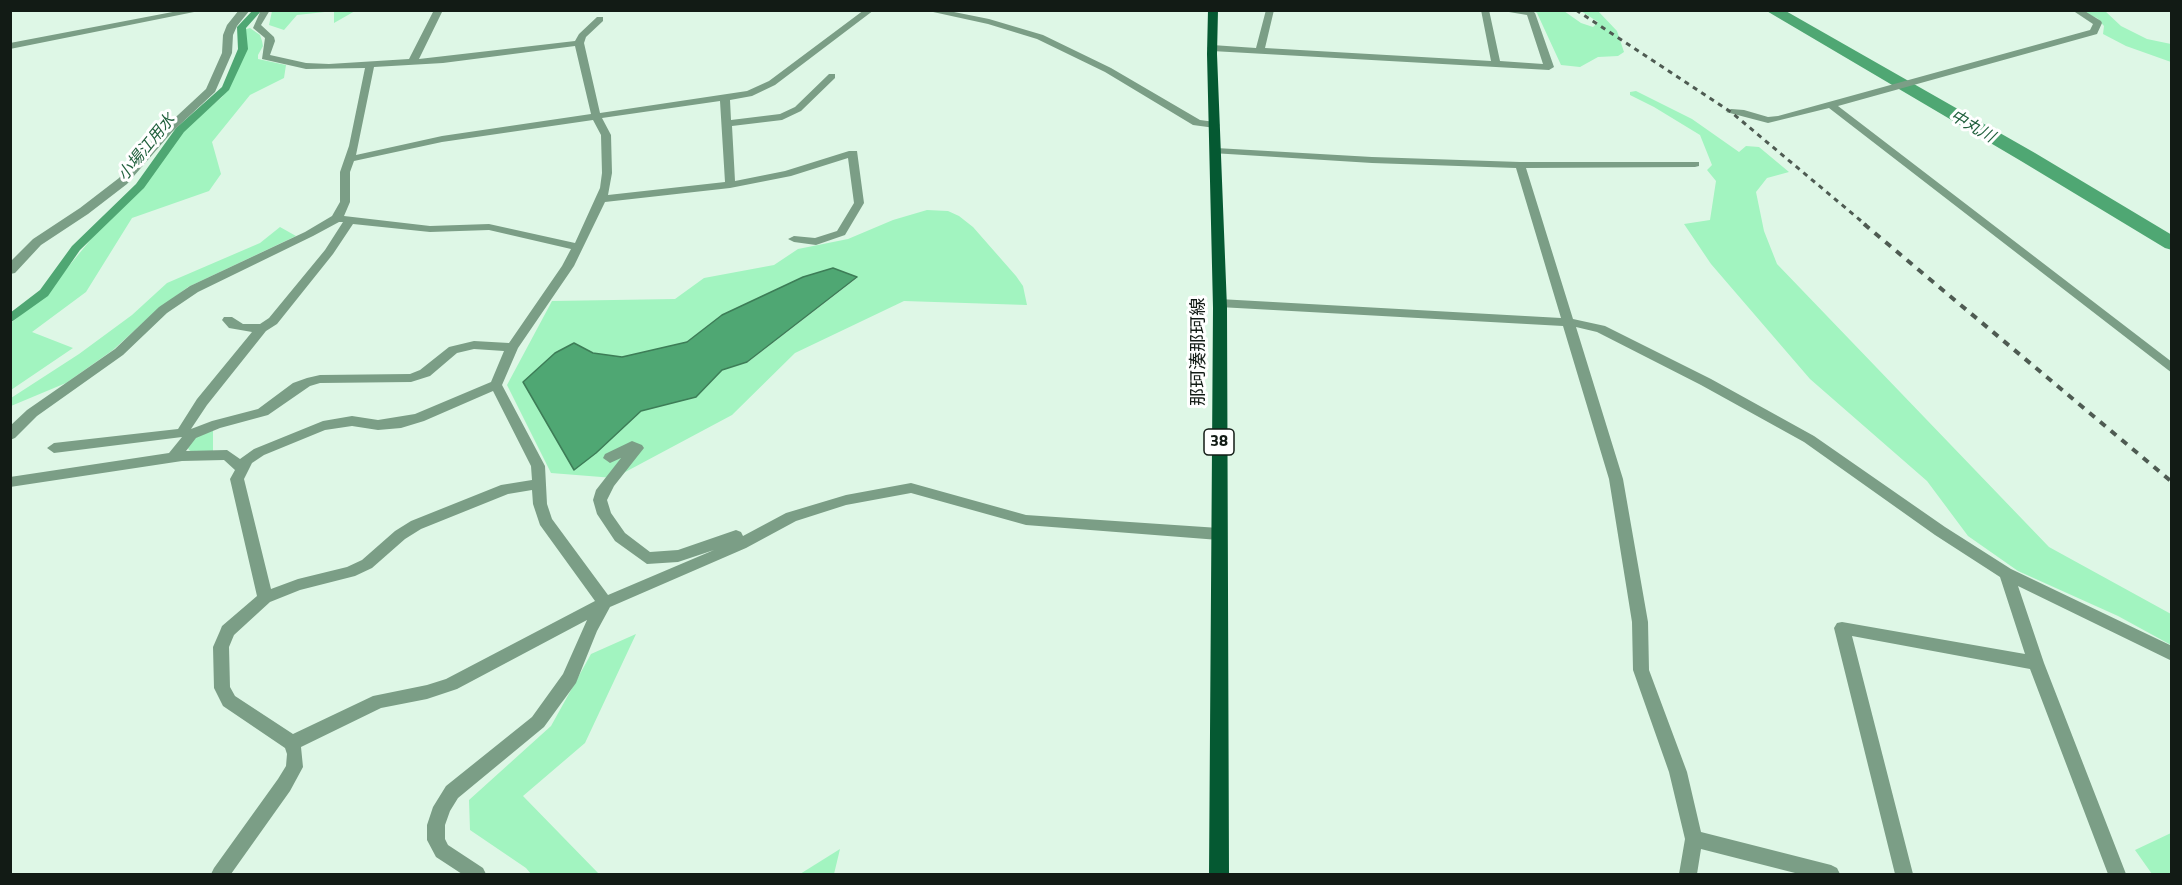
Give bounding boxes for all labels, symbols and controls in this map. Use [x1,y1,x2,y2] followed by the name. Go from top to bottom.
[1946,107,1998,147] water label: 中丸川
[114,111,180,185] water label: 小場江用水
[1189,298,1211,406] street label: 那珂湊那珂線
[1204,429,1234,455] road number: 38

